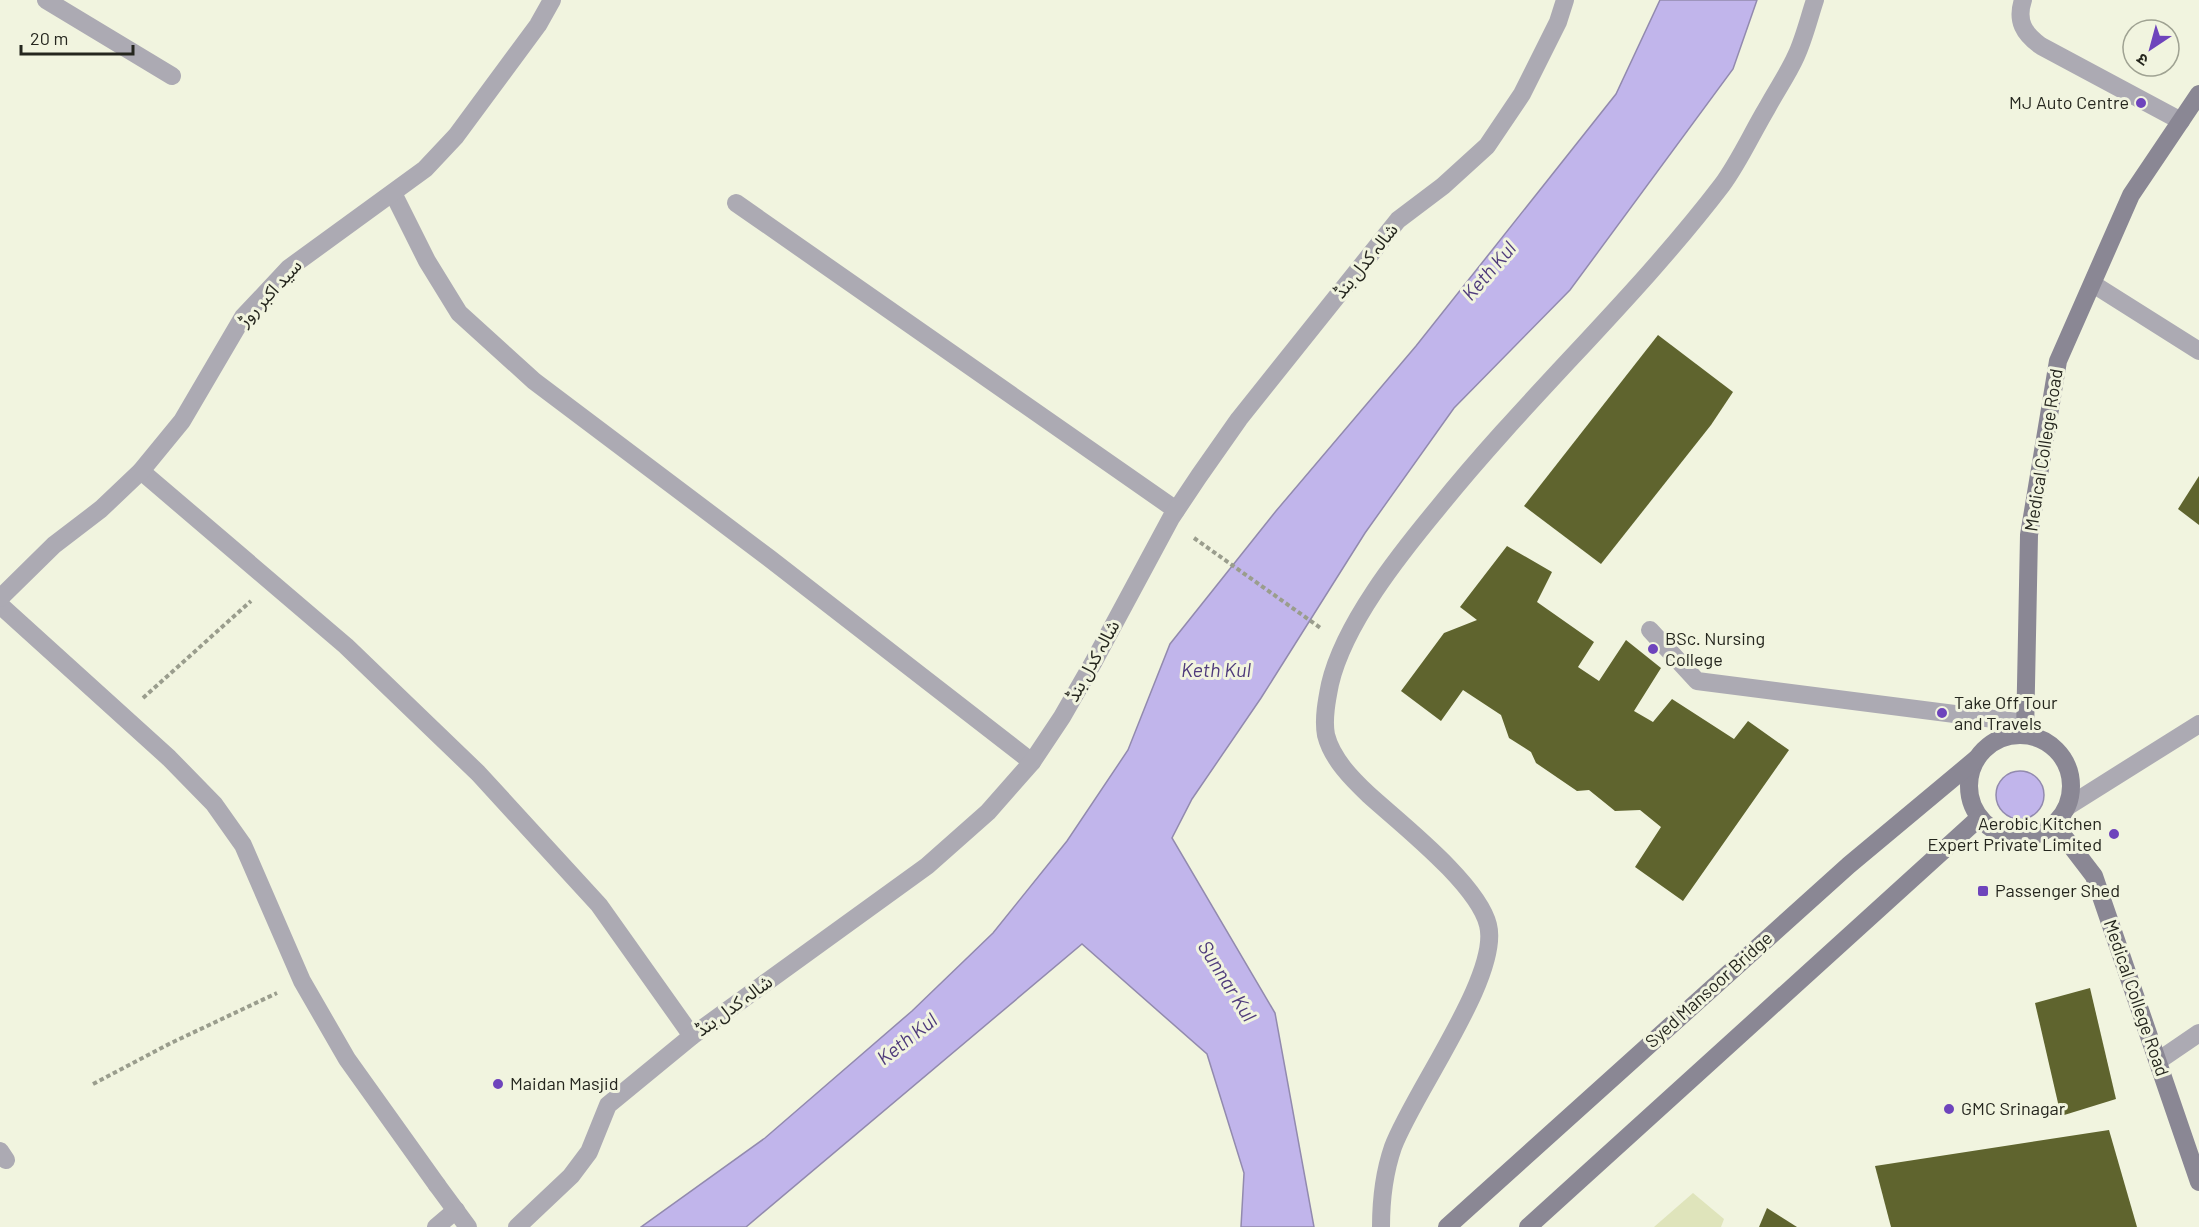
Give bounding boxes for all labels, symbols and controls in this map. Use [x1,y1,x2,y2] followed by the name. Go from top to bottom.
[21,18,134,56] scale bar
[2121,18,2181,78] north arrow
[30,27,68,49] text: 20 m
[2132,50,2151,71] text: उ
[2009,91,2129,113] place label: MJ Auto Centre
[2134,96,2148,110] marker: MJ Auto Centre
[1328,218,1403,303] street label: شالہ کدل بنڈ
[1456,236,1521,305] water label: Keth Kul
[232,254,307,332] street label: سید اکبر روڑ
[2019,367,2067,533] street label: Medical College Road
[1061,616,1124,706] street label: شالہ کدل بنڈ
[1665,627,1765,670] place label: BSc. Nursing College
[1646,642,1660,656] marker: BSc. Nursing College
[1181,657,1251,681] water label: Keth Kul
[1954,691,2058,734] place label: Take Off Tour and Travels
[1935,706,1949,720] marker: Take Off Tour and Travels
[1927,812,2102,855] place label: Aerobic Kitchen Expert Private Limited
[2107,827,2121,841] marker: Aerobic Kitchen Expert Private Limited
[1995,879,2120,901] place label: Passenger Shed
[1976,884,1990,898] marker: Passenger Shed
[2100,916,2174,1079] street label: Medical College Road
[1640,926,1776,1052] street label: Syed Mansoor Bridge
[1194,936,1262,1026] water label: Sunnar Kul
[691,970,777,1041] street label: شالہ کدل بنڈ
[871,1007,942,1069] water label: Keth Kul
[510,1072,619,1094] place label: Maidan Masjid
[491,1077,505,1091] marker: Maidan Masjid
[1961,1097,2066,1119] place label: GMC Srinagar
[1942,1102,1956,1116] marker: GMC Srinagar

